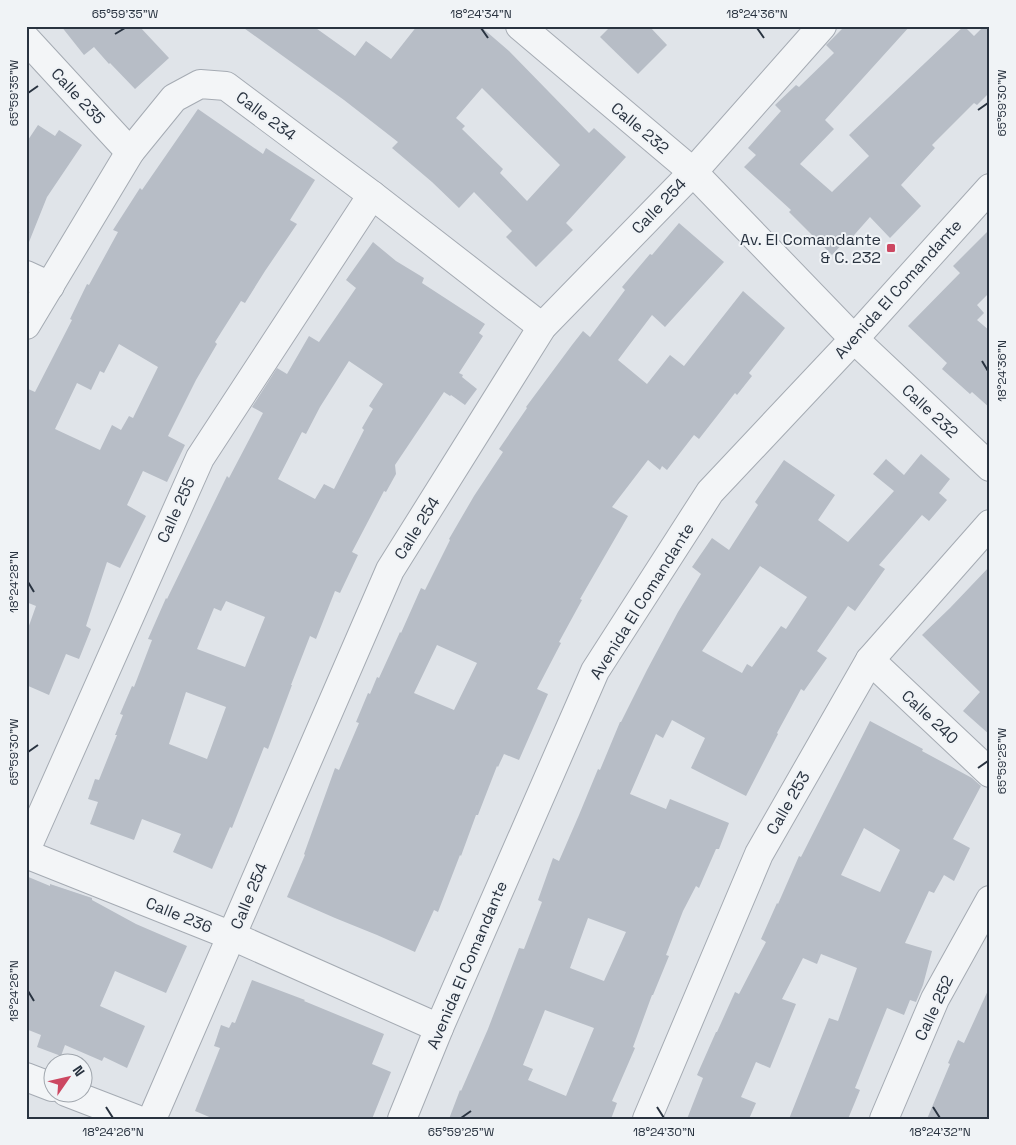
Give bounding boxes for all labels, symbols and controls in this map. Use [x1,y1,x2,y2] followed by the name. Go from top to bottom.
[92,6,159,22] text: 65°59'35"W
[450,6,512,22] text: 18°24'34"N
[726,6,788,22] text: 18°24'36"N
[6,59,22,126] text: 65°59'35"W
[47,63,109,129] street label: Calle 235
[994,69,1010,137] text: 65°59'30"W
[232,87,300,145] street label: Calle 234
[607,98,673,158] street label: Calle 232
[627,173,691,239] street label: Calle 254
[830,215,966,363] street label: Avenida El Comandante
[740,229,881,268] place label: Av. El Comandante & C. 232
[885,242,897,254] marker: Av. El Comandante & C. 232
[994,340,1010,402] text: 18°24'36"N
[897,380,963,442] street label: Calle 232
[152,474,200,546] street label: Calle 255
[390,493,444,563] street label: Calle 254
[585,519,699,683] street label: Avenida El Comandante
[6,551,22,613] text: 18°24'28"N
[897,685,963,749] street label: Calle 240
[6,718,22,786] text: 65°59'30"W
[994,727,1010,794] text: 65°59'25"W
[761,768,815,838] street label: Calle 253
[226,860,272,932] street label: Calle 254
[422,878,512,1052] street label: Avenida El Comandante
[143,892,215,938] street label: Calle 236
[6,960,22,1022] text: 18°24'26"N
[910,972,958,1044] street label: Calle 252
[42,1052,92,1102] north arrow
[69,1062,89,1080] text: N
[82,1124,144,1140] text: 18°24'26"N
[428,1124,495,1140] text: 65°59'25"W
[633,1124,695,1140] text: 18°24'30"N
[909,1124,971,1140] text: 18°24'32"N

